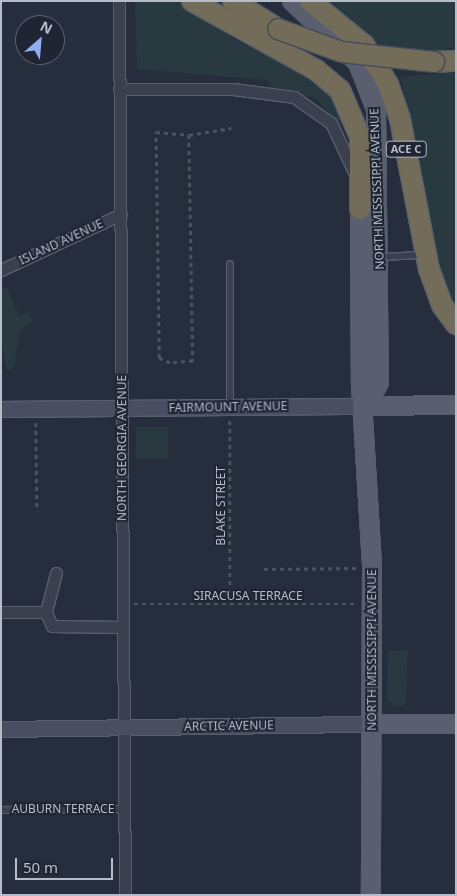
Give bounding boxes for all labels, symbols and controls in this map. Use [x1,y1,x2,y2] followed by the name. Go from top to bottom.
[15,15,65,65] north arrow
[37,16,56,38] text: N
[367,108,387,270] street label: NORTH MISSISSIPPI AVENUE
[385,140,427,158] road number: ACE C
[17,216,105,268] street label: ISLAND AVENUE
[115,375,129,521] street label: NORTH GEORGIA AVENUE
[169,399,287,415] street label: FAIRMOUNT AVENUE
[214,466,228,546] street label: BLAKE STREET
[365,569,379,731] street label: NORTH MISSISSIPPI AVENUE
[193,589,303,603] street label: SIRACUSA TERRACE
[184,718,274,734] street label: ARCTIC AVENUE
[12,802,114,816] street label: AUBURN TERRACE
[18,848,115,880] scale bar
[23,857,58,877] text: 50 m

